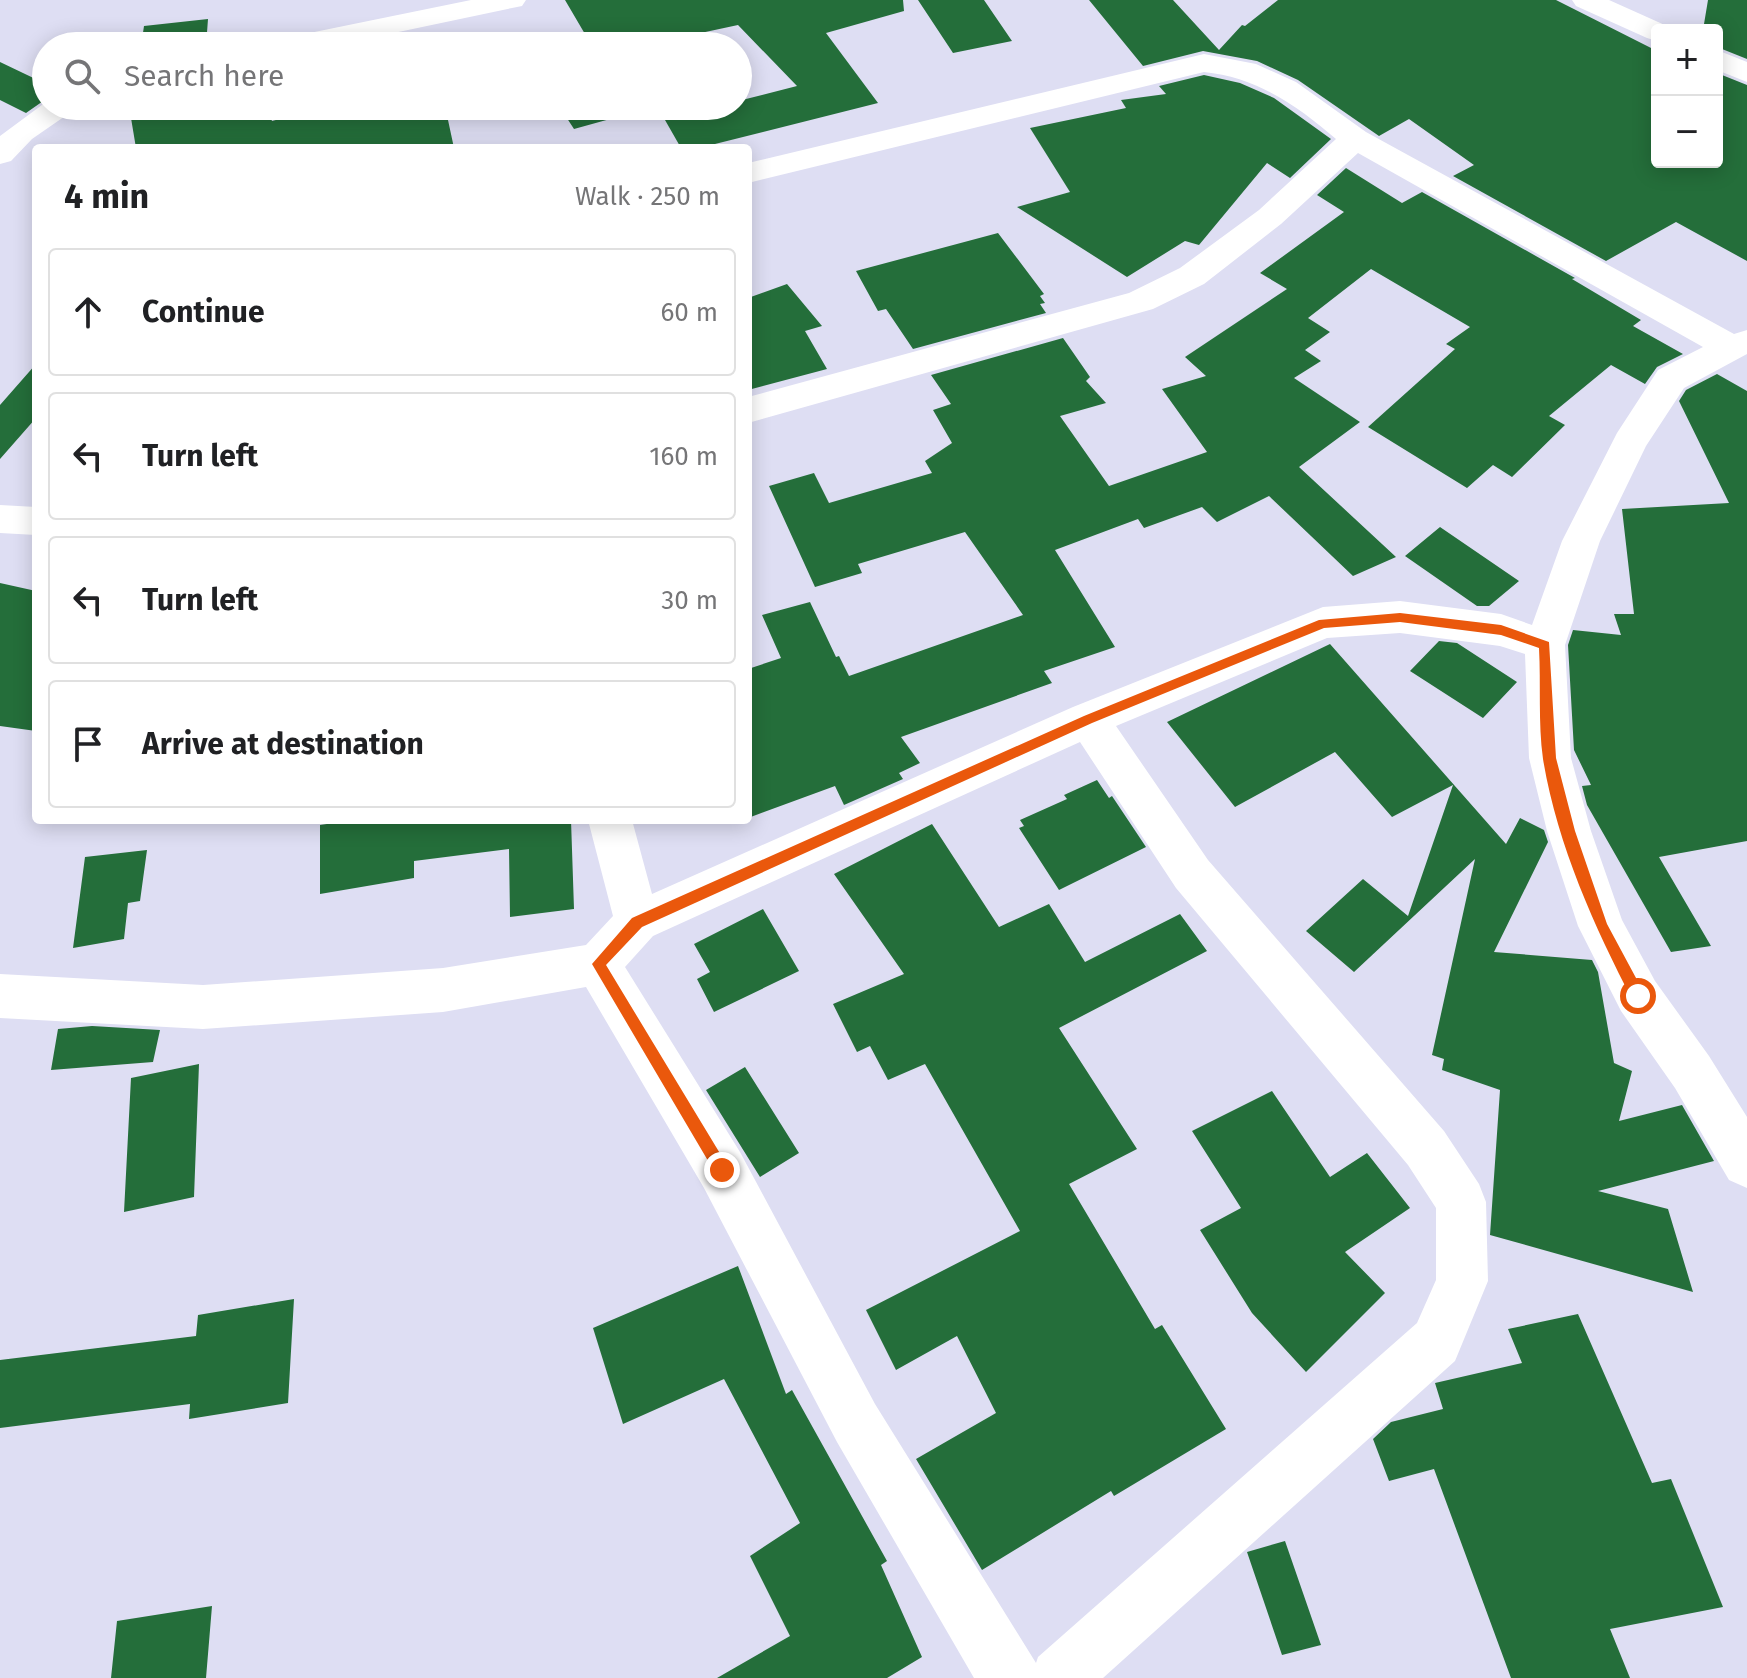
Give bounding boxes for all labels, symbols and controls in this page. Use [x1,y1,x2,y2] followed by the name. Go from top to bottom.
[1651,24,1723,168] map controls
[1651,24,1723,96] button: +
[32,32,752,120] search box
[60,54,104,98] icon: search
[124,58,284,94] text: Search here
[1651,96,1723,168] button: −
[64,176,149,217] text: 4 min
[575,181,720,212] text: Walk · 250 m
[66,290,110,334] icon: ahead
[142,294,265,330] text: Continue
[660,297,718,328] text: 60 m
[66,434,110,478] icon: left
[142,438,258,474] text: Turn left
[649,441,718,472] text: 160 m
[66,578,110,622] icon: left
[142,582,258,618] text: Turn left
[661,585,718,616] text: 30 m
[66,722,110,766] icon: arrive
[142,726,424,762] text: Arrive at destination
[1620,978,1656,1014] route start
[704,1152,740,1188] route end

